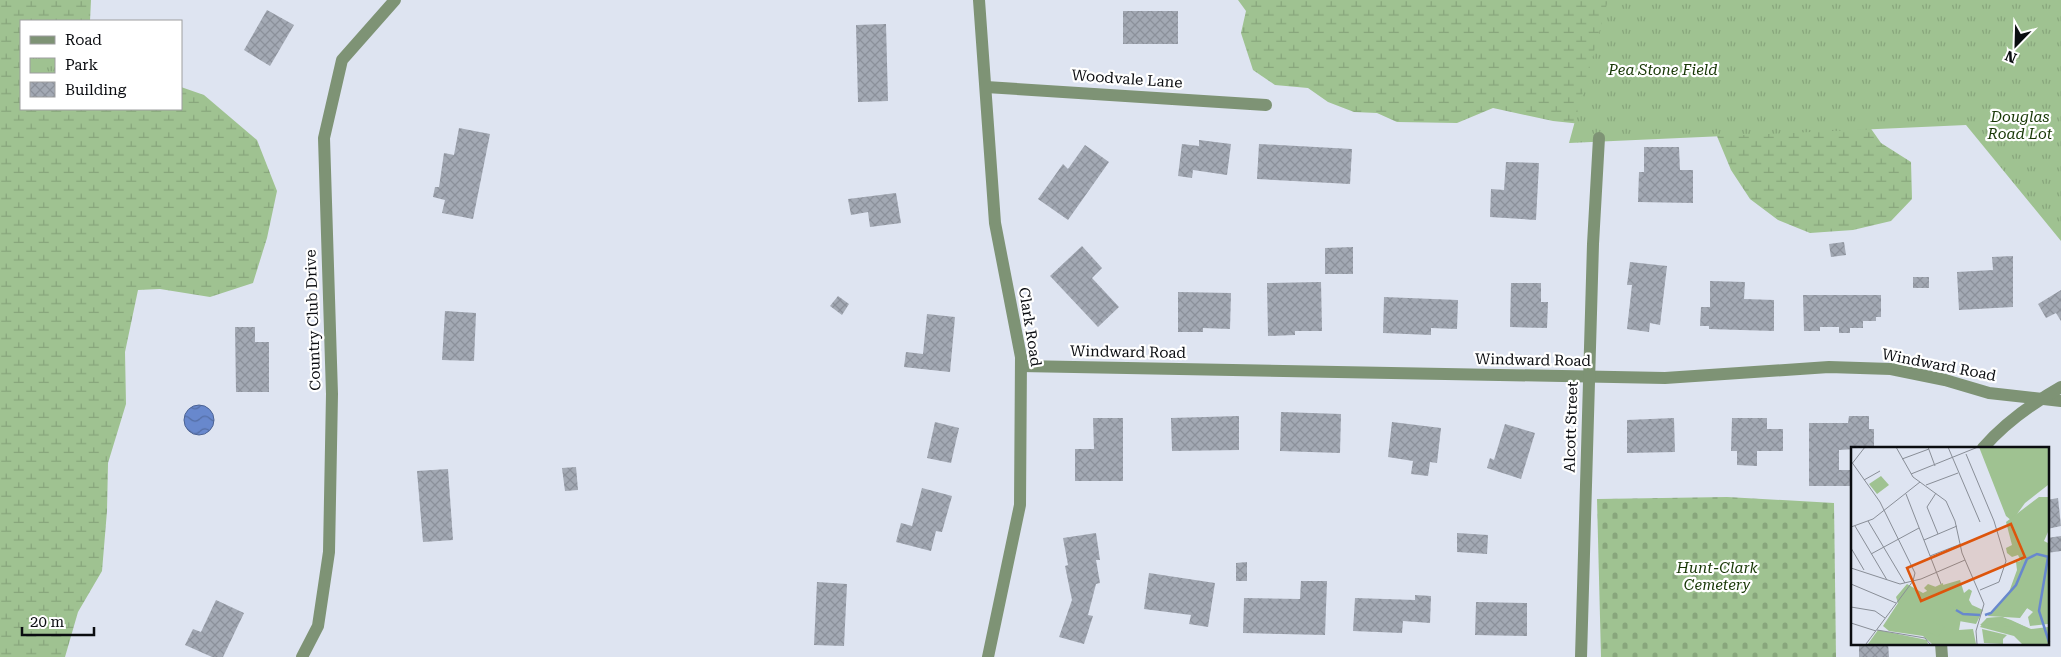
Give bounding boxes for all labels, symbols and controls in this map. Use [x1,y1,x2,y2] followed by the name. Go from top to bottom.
[20,20,182,110] legend
[1991,20,2041,70] north arrow
[65,31,102,49] text: Road
[2003,47,2019,66] text: N
[65,56,99,74] text: Park
[1607,61,1718,79] park label: Pea Stone Field
[1071,66,1183,92] street label: Woodvale Lane
[65,81,127,99] text: Building
[1987,108,2053,143] park label: Douglas Road Lot
[302,249,324,391] street label: Country Club Drive
[1015,286,1045,368] street label: Clark Road
[1070,342,1186,362] street label: Windward Road
[1880,345,1998,385] street label: Windward Road
[1475,350,1591,370] street label: Windward Road
[1560,381,1582,473] street label: Alcott Street
[1851,447,2048,644] inset map
[1675,559,1758,594] park label: Hunt-Clark Cemetery
[22,604,95,636] scale bar
[30,613,65,631] text: 20 m

